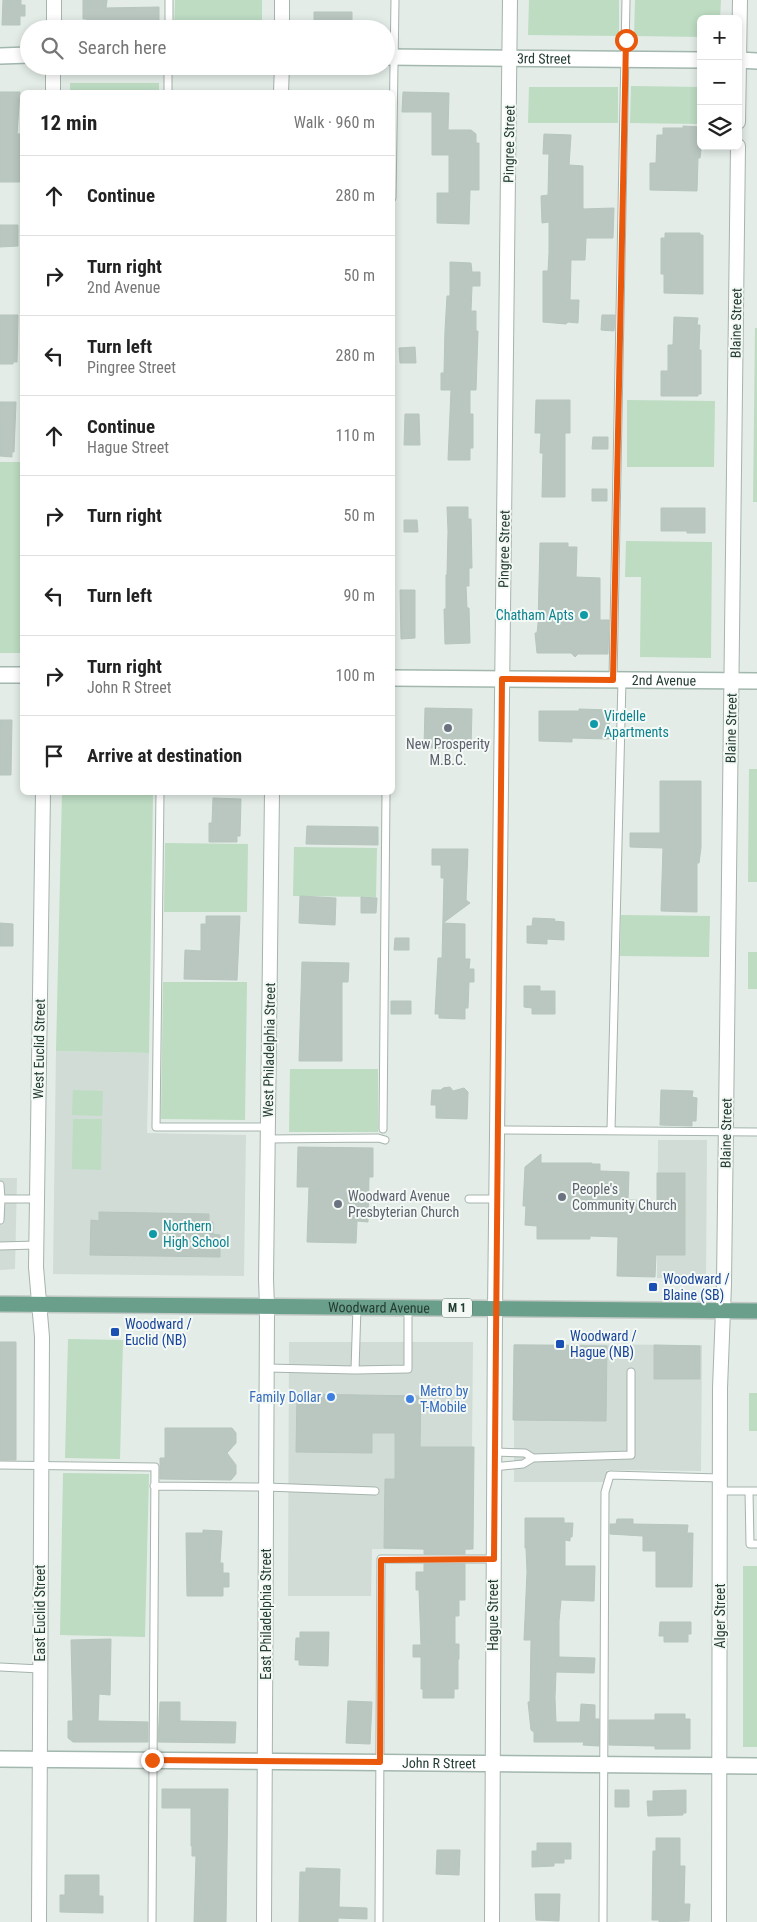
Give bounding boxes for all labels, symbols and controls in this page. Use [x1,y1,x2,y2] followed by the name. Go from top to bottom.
[697,15,742,150] map controls
[697,15,742,60] button: +
[20,20,395,75] search box
[615,29,638,52] route start
[38,34,66,62] icon: search
[78,36,166,59] text: Search here
[517,50,571,67] street label: 3rd Street
[697,60,742,105] button: −
[500,105,518,183] street label: Pingree Street
[697,105,742,150] button: layers
[40,111,97,135] text: 12 min
[294,113,375,132] text: Walk · 960 m
[40,182,68,210] icon: ahead
[87,184,155,207] text: Continue
[336,186,375,205] text: 280 m
[87,255,162,278] text: Turn right
[40,262,68,290] icon: right
[343,266,375,285] text: 50 m
[87,278,160,297] text: 2nd Avenue
[727,288,745,358] street label: Blaine Street
[87,335,152,358] text: Turn left
[40,342,68,370] icon: left
[336,346,375,365] text: 280 m
[87,358,176,377] text: Pingree Street
[87,415,155,438] text: Continue
[40,422,68,450] icon: ahead
[336,426,375,445] text: 110 m
[87,438,169,457] text: Hague Street
[40,502,68,530] icon: right
[87,504,162,527] text: Turn right
[343,506,375,525] text: 50 m
[495,510,513,588] street label: Pingree Street
[40,582,68,610] icon: left
[87,584,152,607] text: Turn left
[343,586,375,605] text: 90 m
[496,607,574,623] place label: Chatham Apts
[578,609,590,621] marker: Chatham Apts
[87,655,162,678] text: Turn right
[40,662,68,690] icon: right
[336,666,375,685] text: 100 m
[632,672,697,689] street label: 2nd Avenue
[87,678,172,697] text: John R Street
[722,693,740,763] street label: Blaine Street
[604,708,669,740] place label: Virdelle Apartments
[588,718,600,730] marker: Virdelle Apartments
[442,722,454,734] marker: New Prosperity M.B.C.
[406,736,490,768] place label: New Prosperity M.B.C.
[40,742,68,770] icon: arrive
[87,744,242,767] text: Arrive at destination
[260,983,278,1117] street label: West Philadelphia Street
[30,999,48,1099] street label: West Euclid Street
[717,1098,735,1168] street label: Blaine Street
[572,1181,677,1213] place label: People's Community Church
[348,1188,459,1220] place label: Woodward Avenue Presbyterian Church
[556,1191,568,1203] marker: People's Community Church
[332,1198,344,1210] marker: Woodward Avenue Presbyterian Church
[163,1218,230,1250] place label: Northern High School
[147,1228,159,1240] marker: Northern High School
[663,1271,730,1304] place label: Woodward / Blaine (SB)
[647,1281,659,1293] marker: Woodward / Blaine (SB)
[328,1299,430,1316] street label: Woodward Avenue
[442,1299,472,1318] road number: M 1
[125,1316,192,1349] place label: Woodward / Euclid (NB)
[109,1326,121,1338] marker: Woodward / Euclid (NB)
[570,1328,637,1361] place label: Woodward / Hague (NB)
[554,1338,566,1350] marker: Woodward / Hague (NB)
[420,1383,468,1415] place label: Metro by T-Mobile
[249,1389,321,1405] place label: Family Dollar
[325,1391,337,1403] marker: Family Dollar
[404,1393,416,1405] marker: Metro by T-Mobile
[258,1548,274,1680] street label: East Philadelphia Street
[32,1565,48,1661] street label: East Euclid Street
[485,1579,501,1651] street label: Hague Street
[712,1583,728,1649] street label: Alger Street
[141,1749,164,1772] route end
[402,1755,476,1771] street label: John R Street

